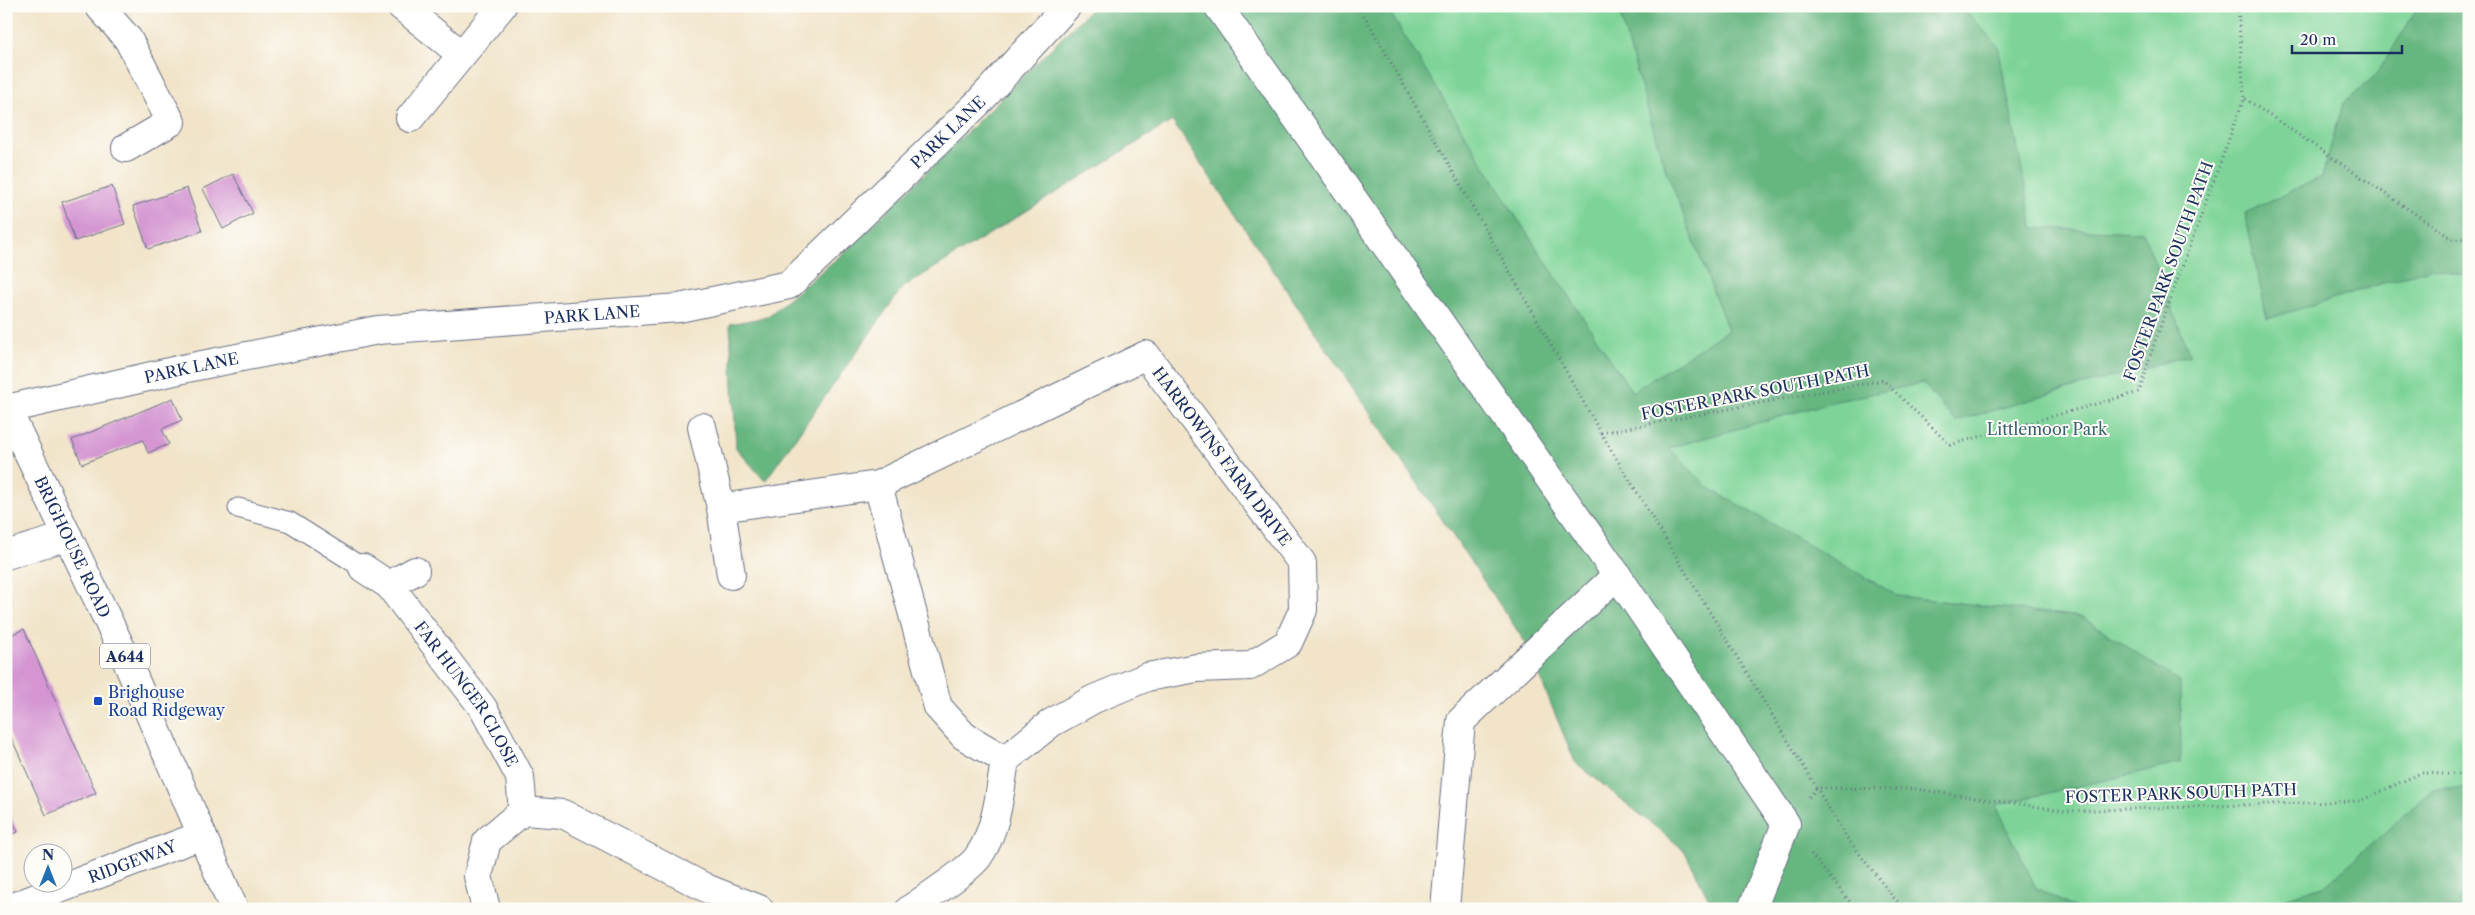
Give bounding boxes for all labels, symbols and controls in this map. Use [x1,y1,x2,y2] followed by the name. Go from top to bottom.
[2292,22,2402,54] scale bar
[2300,30,2336,49] text: 20 m
[906,91,989,173] street label: PARK LANE
[2119,158,2217,384] street label: FOSTER PARK SOUTH PATH
[543,301,641,328] street label: PARK LANE
[142,348,240,387] street label: PARK LANE
[1639,360,1871,424] street label: FOSTER PARK SOUTH PATH
[1148,363,1296,549] street label: HARROWINS FARM DRIVE
[1987,419,2108,439] park label: Littlemoor Park
[30,473,115,621] street label: BRIGHOUSE ROAD
[410,617,523,770] street label: FAR HUNGER CLOSE
[100,644,150,668] road number: A644
[108,682,226,720] place label: Brighouse Road Ridgeway
[92,695,104,707] marker: Brighouse Road Ridgeway
[2065,779,2297,807] street label: FOSTER PARK SOUTH PATH
[85,835,180,887] street label: RIDGEWAY
[22,842,72,892] north arrow
[42,846,54,864] text: N

